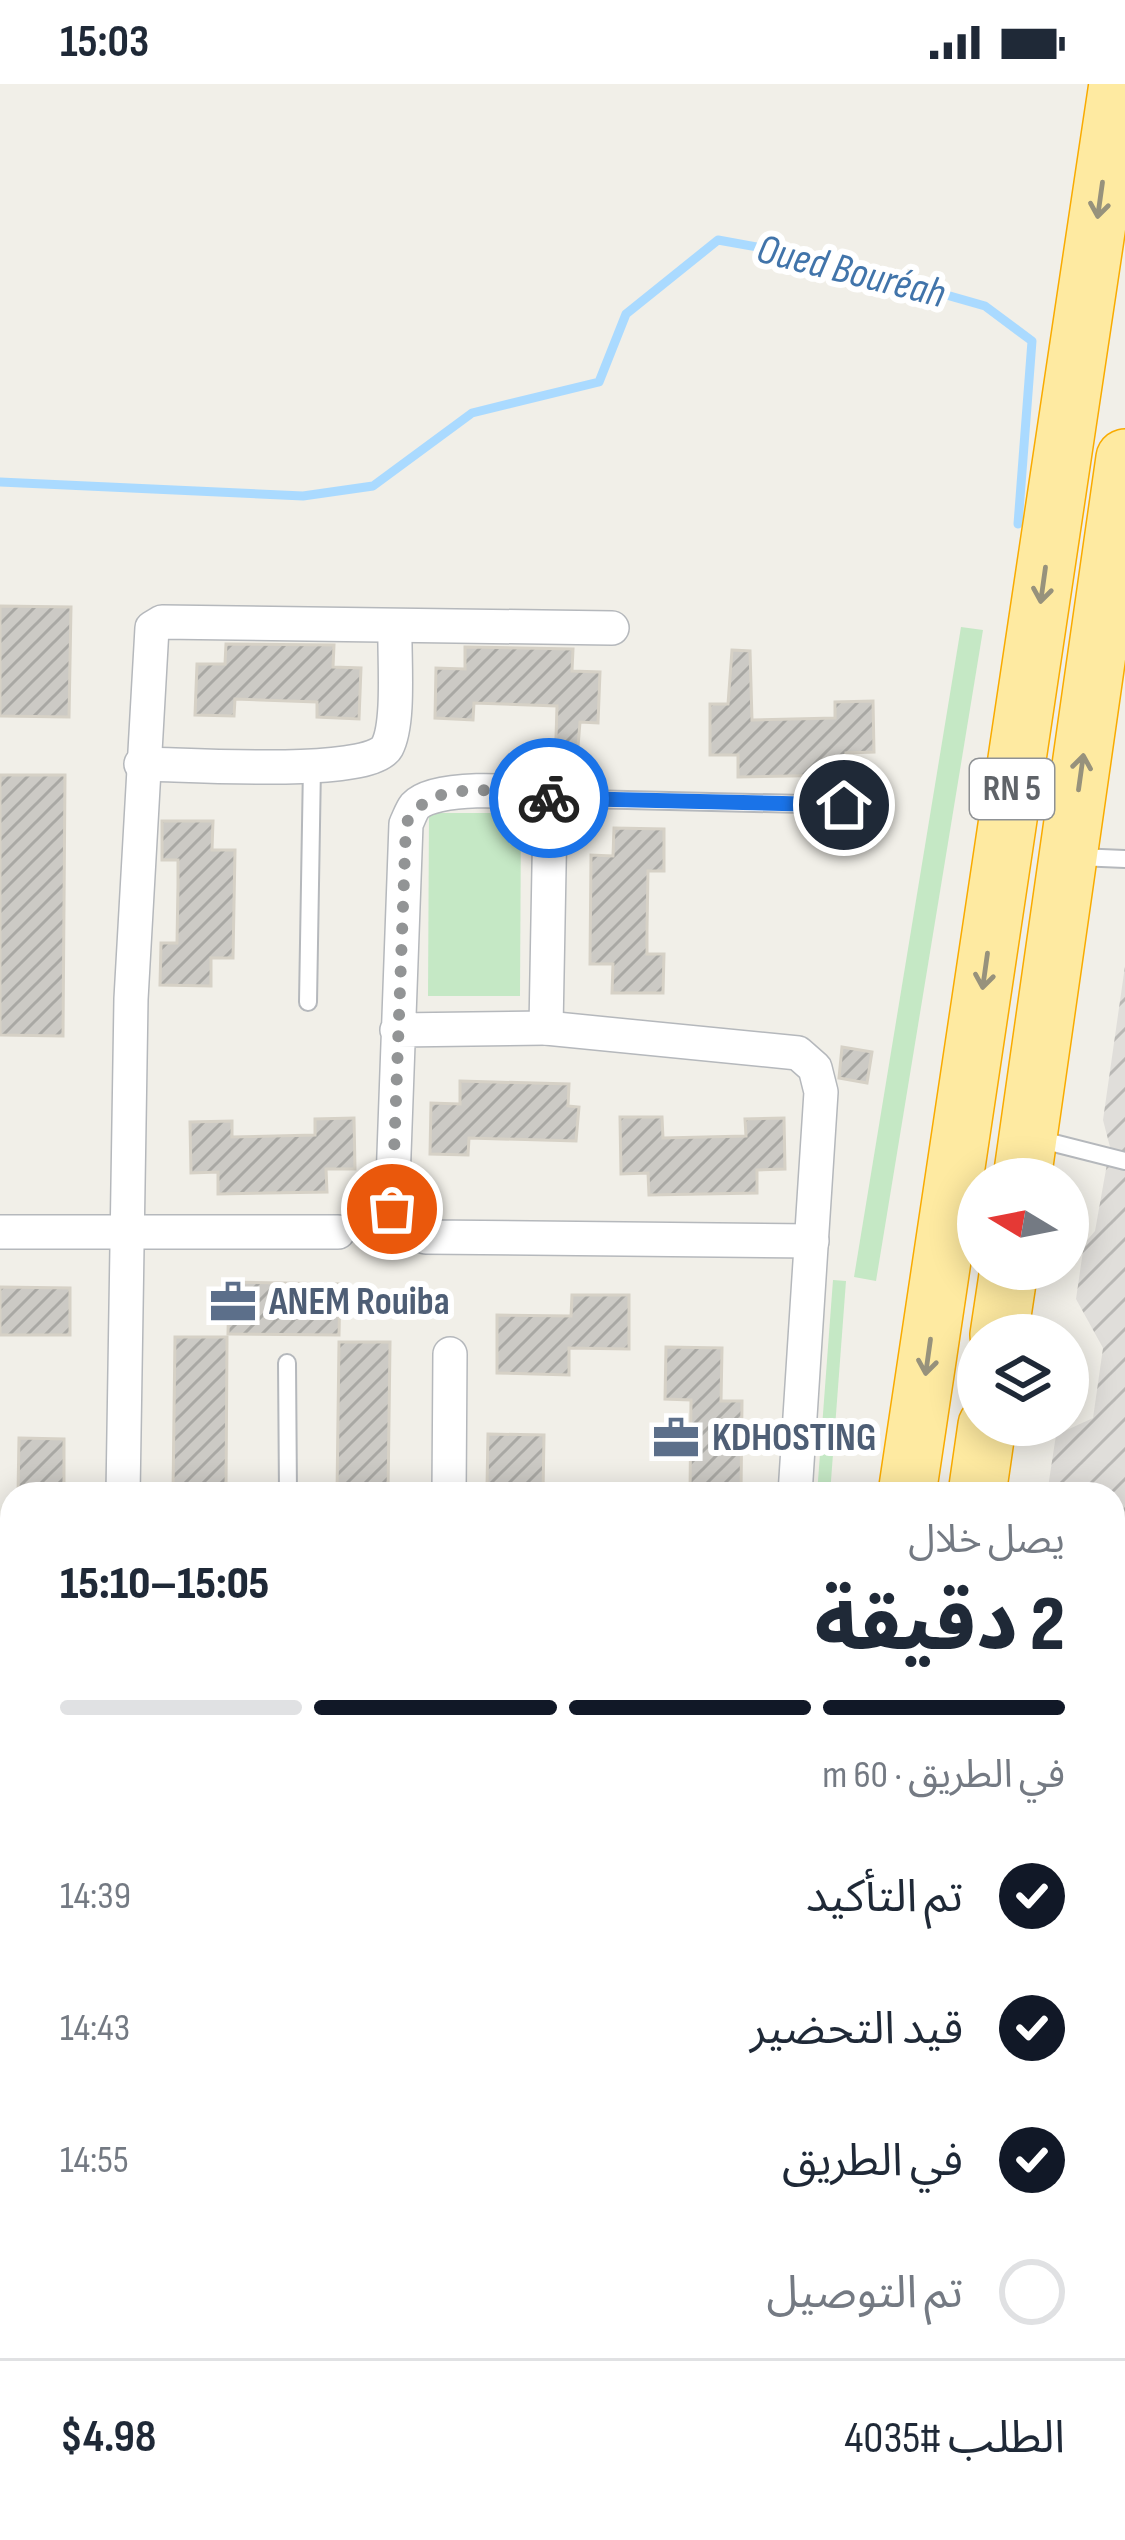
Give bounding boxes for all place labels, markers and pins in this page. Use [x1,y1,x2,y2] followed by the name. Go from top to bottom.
[793,754,895,856] pin
[341,1158,443,1260] pin
[208,1277,258,1327] office icon: ANEM Rouiba
[268,1279,450,1326] place label: ANEM Rouiba
[651,1413,701,1463] office icon: KDHOSTING
[712,1415,876,1462] place label: KDHOSTING

